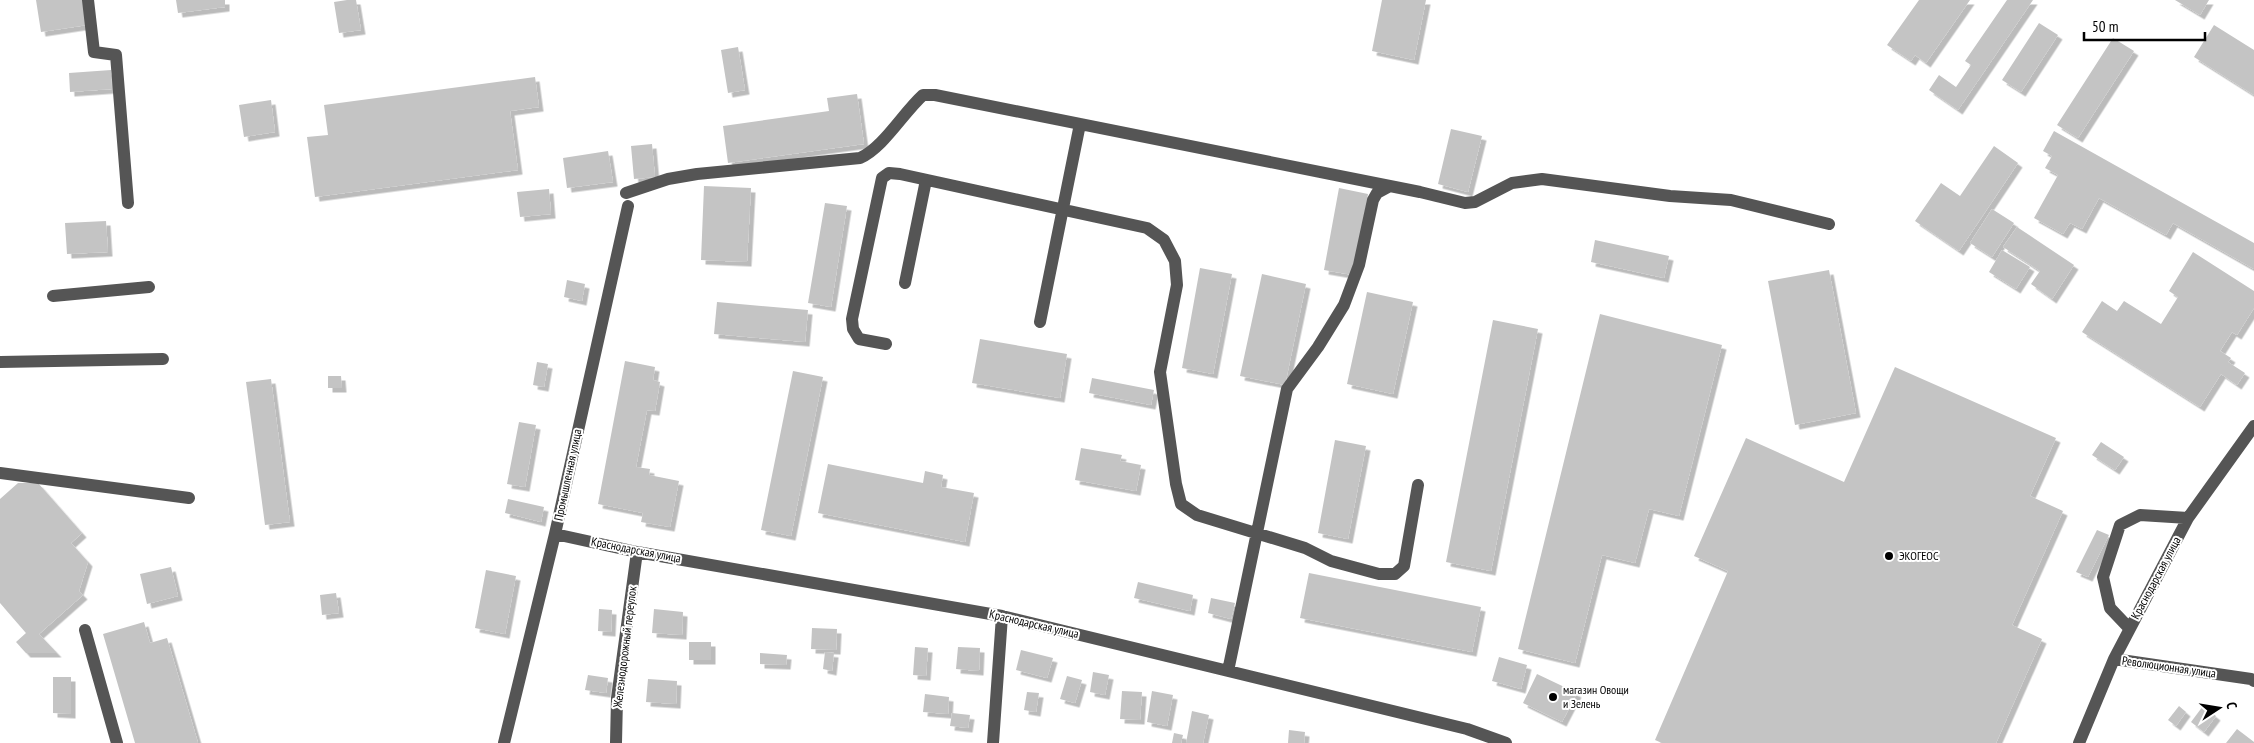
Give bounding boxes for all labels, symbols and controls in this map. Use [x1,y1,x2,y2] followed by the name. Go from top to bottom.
[2084,10,2205,42] scale bar
[2092,17,2118,36] text: 50 m
[550,427,585,522] street label: Промышленная улица
[590,533,683,566] street label: Краснодарская улица
[2127,534,2184,622] street label: Краснодарская улица
[1899,548,1939,563] place label: ЭКОГЕОС
[1883,550,1895,562] marker: ЭКОГЕОС
[609,585,639,710] street label: Железнодорожный переулок
[988,606,1080,641] street label: Краснодарская улица
[2121,652,2217,681] street label: Революционная улица
[1563,682,1629,711] place label: магазин Овощи и Зелень
[2194,683,2244,733] north arrow
[1547,691,1559,703] marker: магазин Овощи и Зелень
[2222,700,2241,711] text: С

